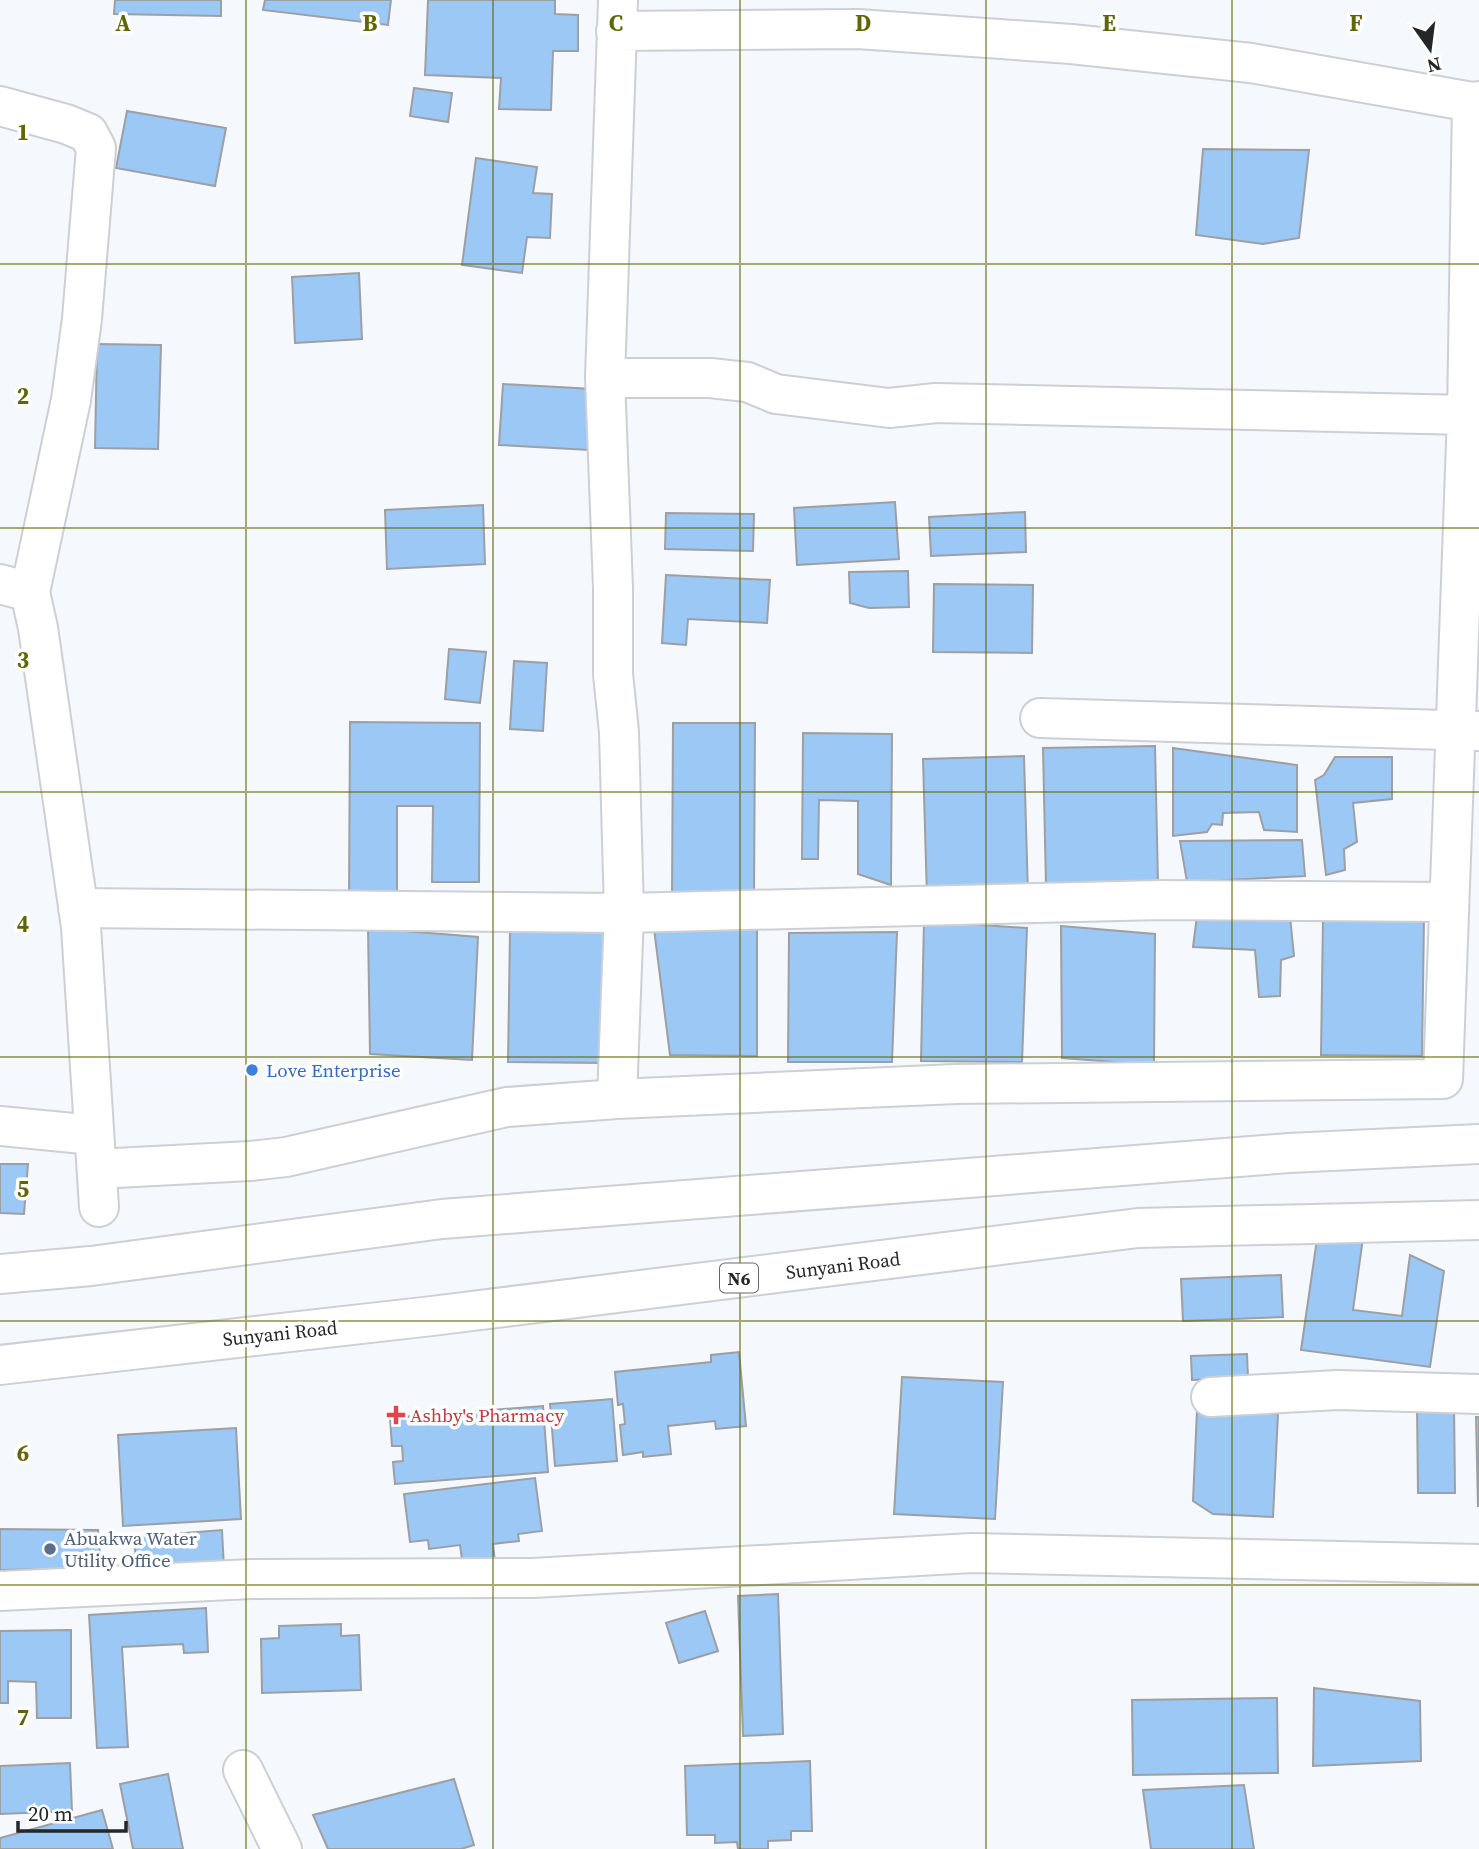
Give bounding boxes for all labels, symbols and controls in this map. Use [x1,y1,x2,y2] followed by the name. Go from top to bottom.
[115,7,131,39] text: A
[363,7,378,39] text: B
[609,7,623,39] text: C
[855,7,871,39] text: D
[1102,7,1116,39] text: E
[1349,7,1363,39] text: F
[1395,14,1465,84] north arrow
[1424,51,1444,80] text: N
[17,116,29,148] text: 1
[17,380,29,412] text: 2
[17,644,29,676] text: 3
[17,908,29,940] text: 4
[266,1057,401,1083] place label: Love Enterprise
[244,1062,260,1078] marker: Love Enterprise
[17,1173,29,1205] text: 5
[784,1245,902,1285] street label: Sunyani Road
[720,1264,758,1293] road number: N6
[221,1314,339,1352] street label: Sunyani Road
[410,1402,564,1428] place label: Ashby's Pharmacy
[388,1407,404,1423] marker: Ashby's Pharmacy
[17,1437,29,1469] text: 6
[64,1525,197,1573] place label: Abuakwa Water Utility Office
[42,1541,58,1557] marker: Abuakwa Water Utility Office
[17,1701,29,1733] text: 7
[18,1790,126,1834] scale bar
[28,1799,73,1828] text: 20 m

